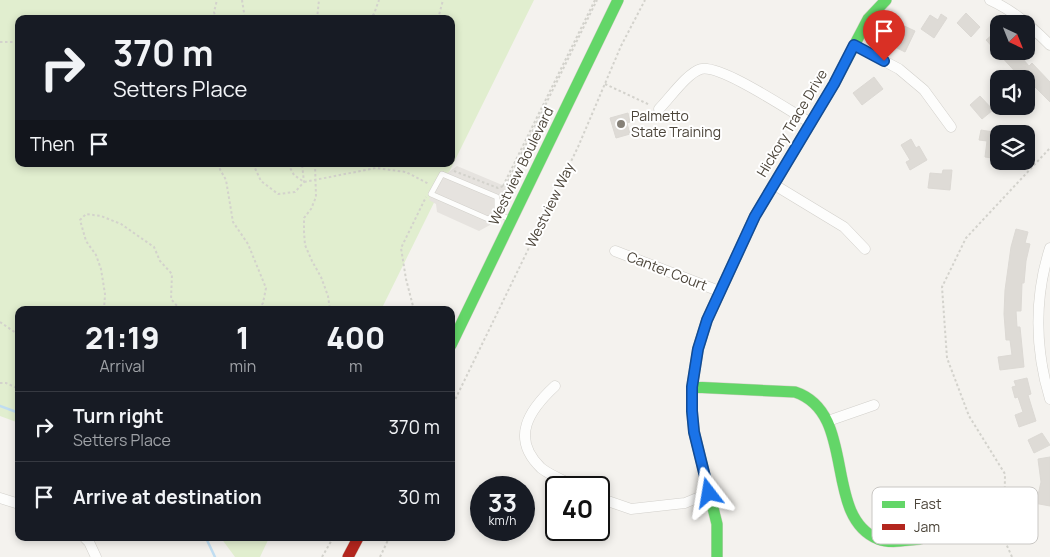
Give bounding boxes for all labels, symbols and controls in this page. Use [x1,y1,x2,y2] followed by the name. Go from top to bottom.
[863,10,905,61] pin
[990,15,1035,60] north arrow
[990,15,1035,170] map controls
[870,17,898,45] icon: arrive
[113,29,214,77] text: 370 m
[30,35,95,100] icon: right
[752,65,831,180] street label: Hickory Trace Drive
[990,70,1035,115] button: sound
[113,74,247,104] text: Setters Place
[484,104,557,228] street label: Westview Boulevard
[631,106,721,141] place label: Palmetto State Training
[615,118,627,130] marker: Palmetto State Training
[990,125,1035,170] button: layers
[85,130,113,158] icon: arrive
[30,131,75,157] text: Then
[521,159,579,250] street label: Westview Way
[624,246,710,295] street label: Canter Court
[85,317,160,358] text: 21:19
[236,317,250,358] text: 1
[326,317,385,358] text: 400
[99,355,145,377] text: Arrival
[230,355,256,377] text: min
[349,355,362,377] text: m
[73,403,163,429] text: Turn right
[30,413,58,441] icon: right
[388,414,440,440] text: 370 m
[73,429,171,451] text: Setters Place
[682,466,734,518] position arrow
[545,476,610,541] speed limit sign: 40
[30,483,58,511] icon: arrive
[73,484,262,510] text: Arrive at destination
[398,484,440,510] text: 30 m
[488,485,517,520] text: 33
[872,487,1038,544] legend
[914,494,942,513] text: Fast
[489,512,516,529] text: km/h
[914,517,940,536] text: Jam

